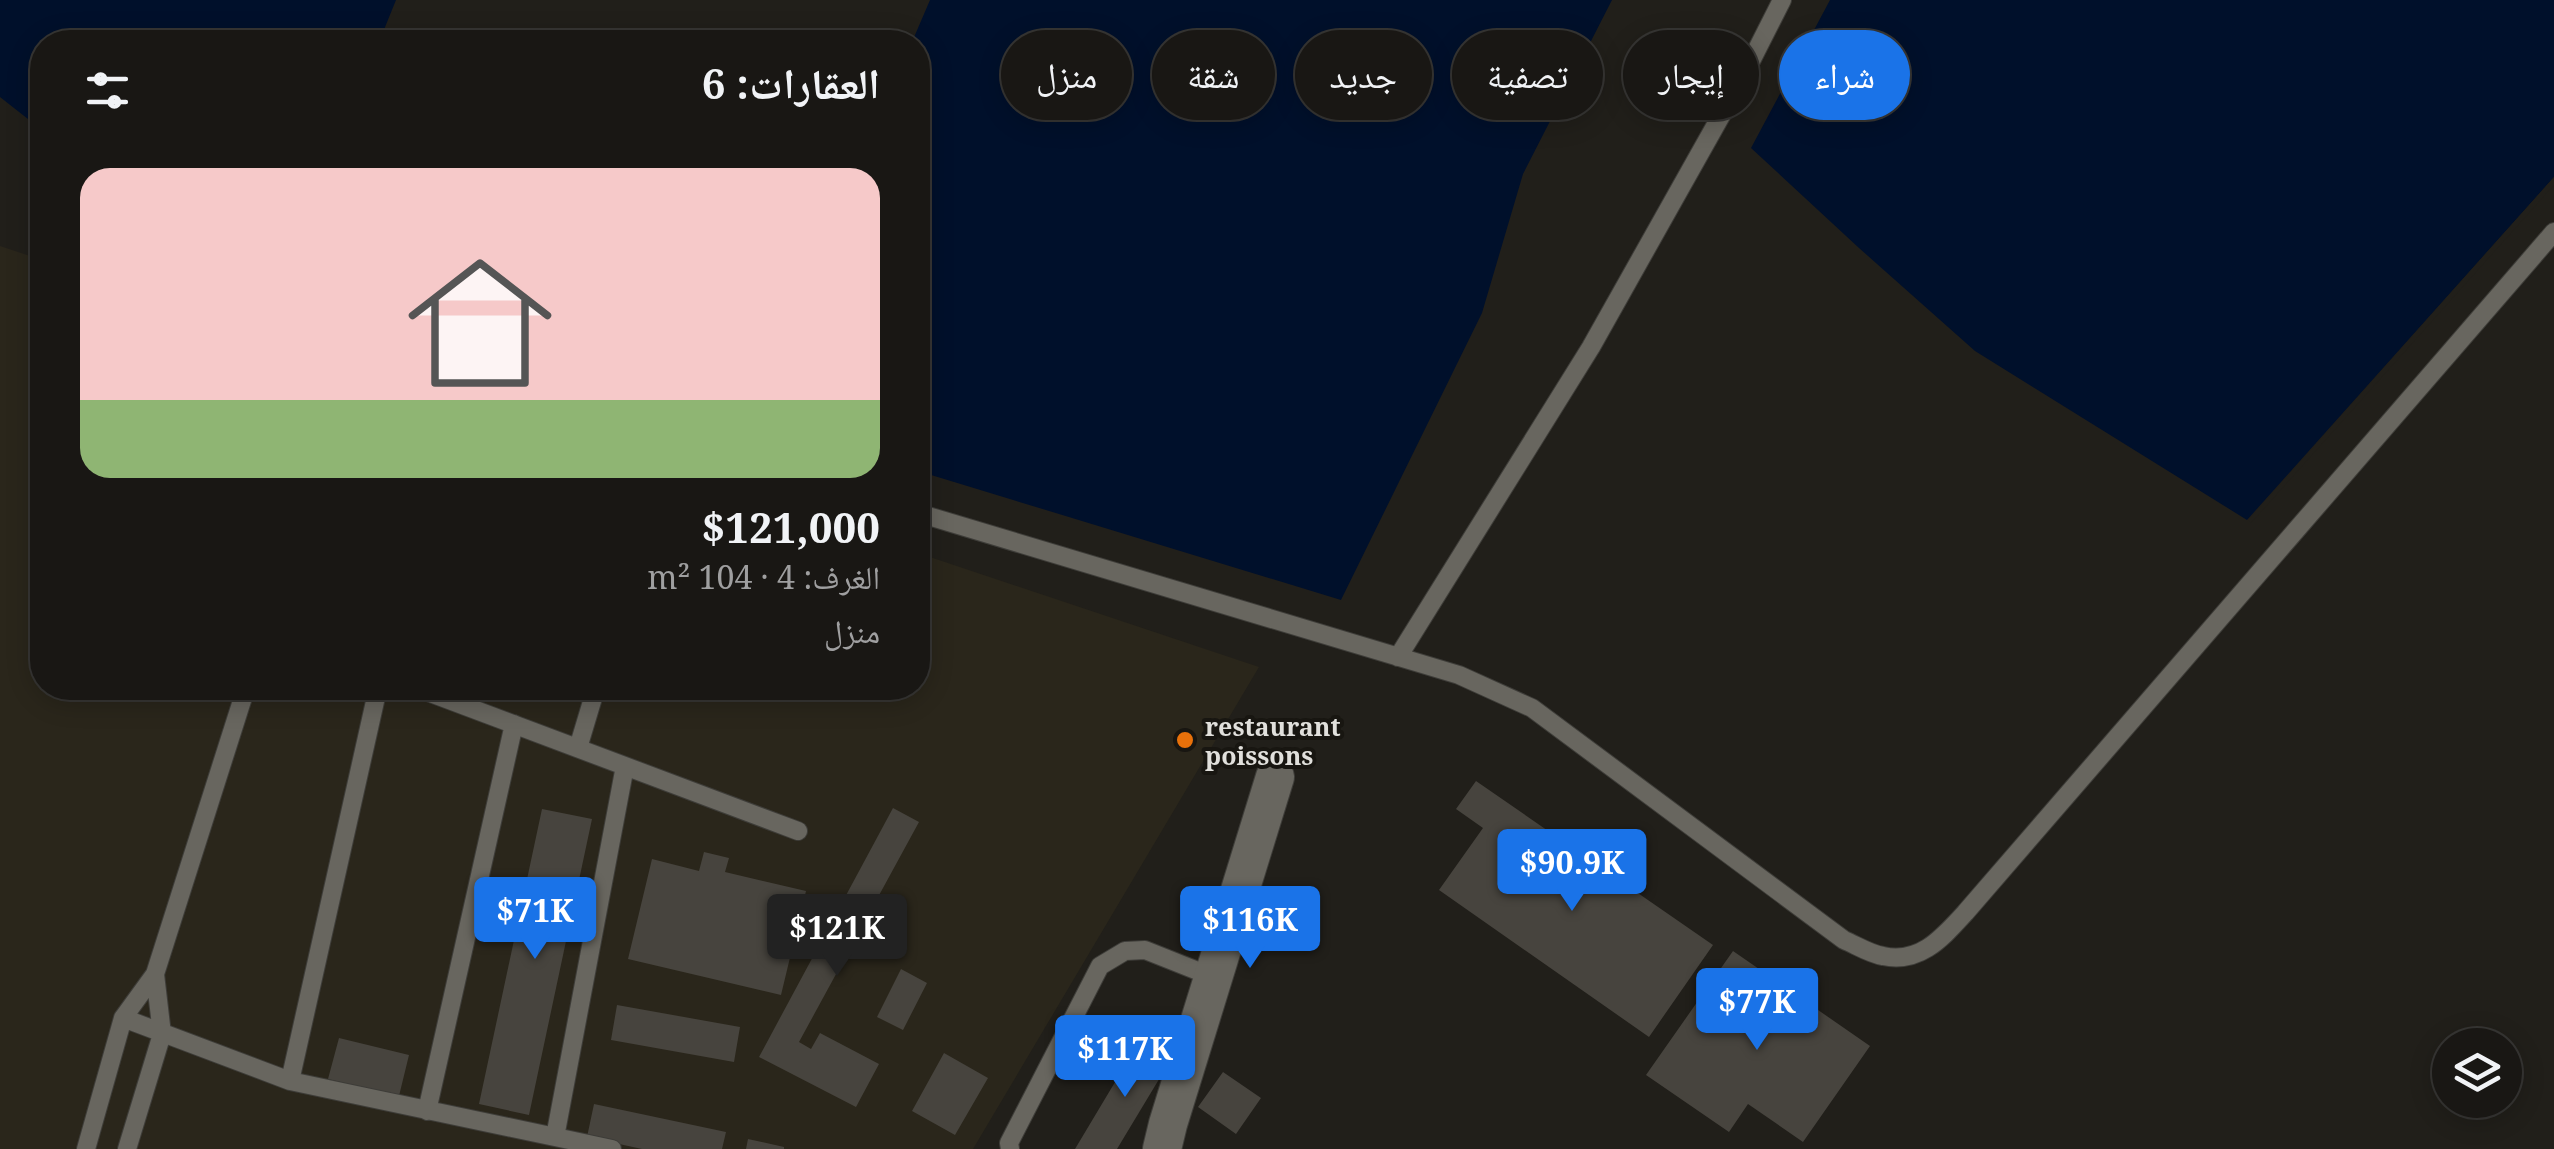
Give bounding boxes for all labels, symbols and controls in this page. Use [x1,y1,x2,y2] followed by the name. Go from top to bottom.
[1001,30,1132,120] chip: منزل
[1152,30,1275,120] chip: شقة
[1295,30,1432,120] chip: جديد
[1452,30,1603,120] chip: تصفية
[1623,30,1759,120] chip: إيجار
[1779,30,1910,120] chip: شراء
[702,54,880,111] text: العقارات: 6
[80,63,135,118] icon: filters
[390,233,570,413] icon: home
[702,498,880,555] text: $121,000
[647,555,880,598] text: الغرف: 4 · 104 m²
[824,609,880,652] text: منزل
[1205,709,1341,772] place label: restaurant poissons
[1174,729,1196,751] marker: restaurant poissons
[1491,829,1653,914] pin: $90.9K
[1519,840,1625,883] text: $90.9K
[476,877,594,962] pin: $71K
[1180,886,1320,971] pin: $116K
[496,888,574,931] text: $71K
[767,894,907,979] pin: $121K
[1202,897,1298,940] text: $116K
[789,905,885,948] text: $121K
[1698,968,1816,1053] pin: $77K
[1718,979,1796,1022] text: $77K
[1055,1015,1195,1100] pin: $117K
[1077,1026,1173,1069] text: $117K
[2432,1028,2522,1118] map controls
[2432,1028,2522,1118] button: layers

